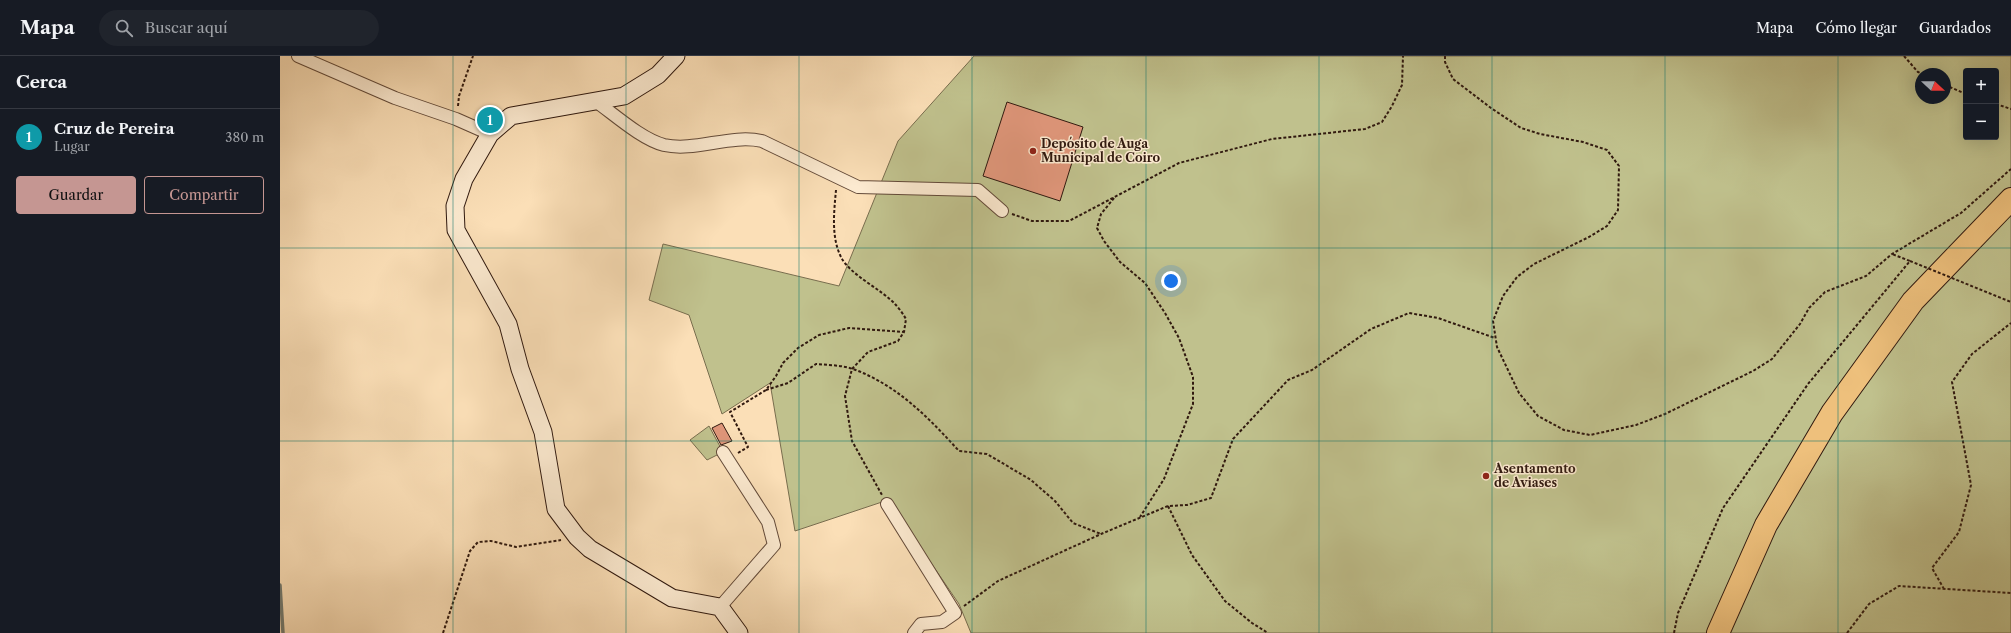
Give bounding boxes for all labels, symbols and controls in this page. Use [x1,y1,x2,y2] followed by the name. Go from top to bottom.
[99,10,379,46] search box
[20,16,75,39] text: Mapa
[113,17,135,39] icon: search
[145,18,228,37] text: Buscar aquí
[1756,19,1793,37] text: Mapa
[1815,19,1897,37] text: Cómo llegar
[1919,19,1991,37] text: Guardados
[1915,68,1951,104] north arrow
[1963,68,1999,140] map controls
[1963,68,1999,104] button: +
[16,72,67,92] text: Cerca
[1963,104,1999,140] button: −
[477,105,503,135] pin: 1
[54,119,175,138] text: Cruz de Pereira
[26,129,32,145] text: 1
[225,129,264,145] text: 380 m
[1041,136,1161,165] place label: Depósito de Auga Municipal de Coiro
[54,138,90,154] text: Lugar
[1028,146,1038,156] marker: Depósito de Auga Municipal de Coiro
[16,176,136,214] button: Guardar
[144,176,264,214] button: Compartir
[1161,271,1181,291] your location
[1493,461,1576,490] place label: Asentamento de Aviases
[1481,471,1491,481] marker: Asentamento de Aviases

